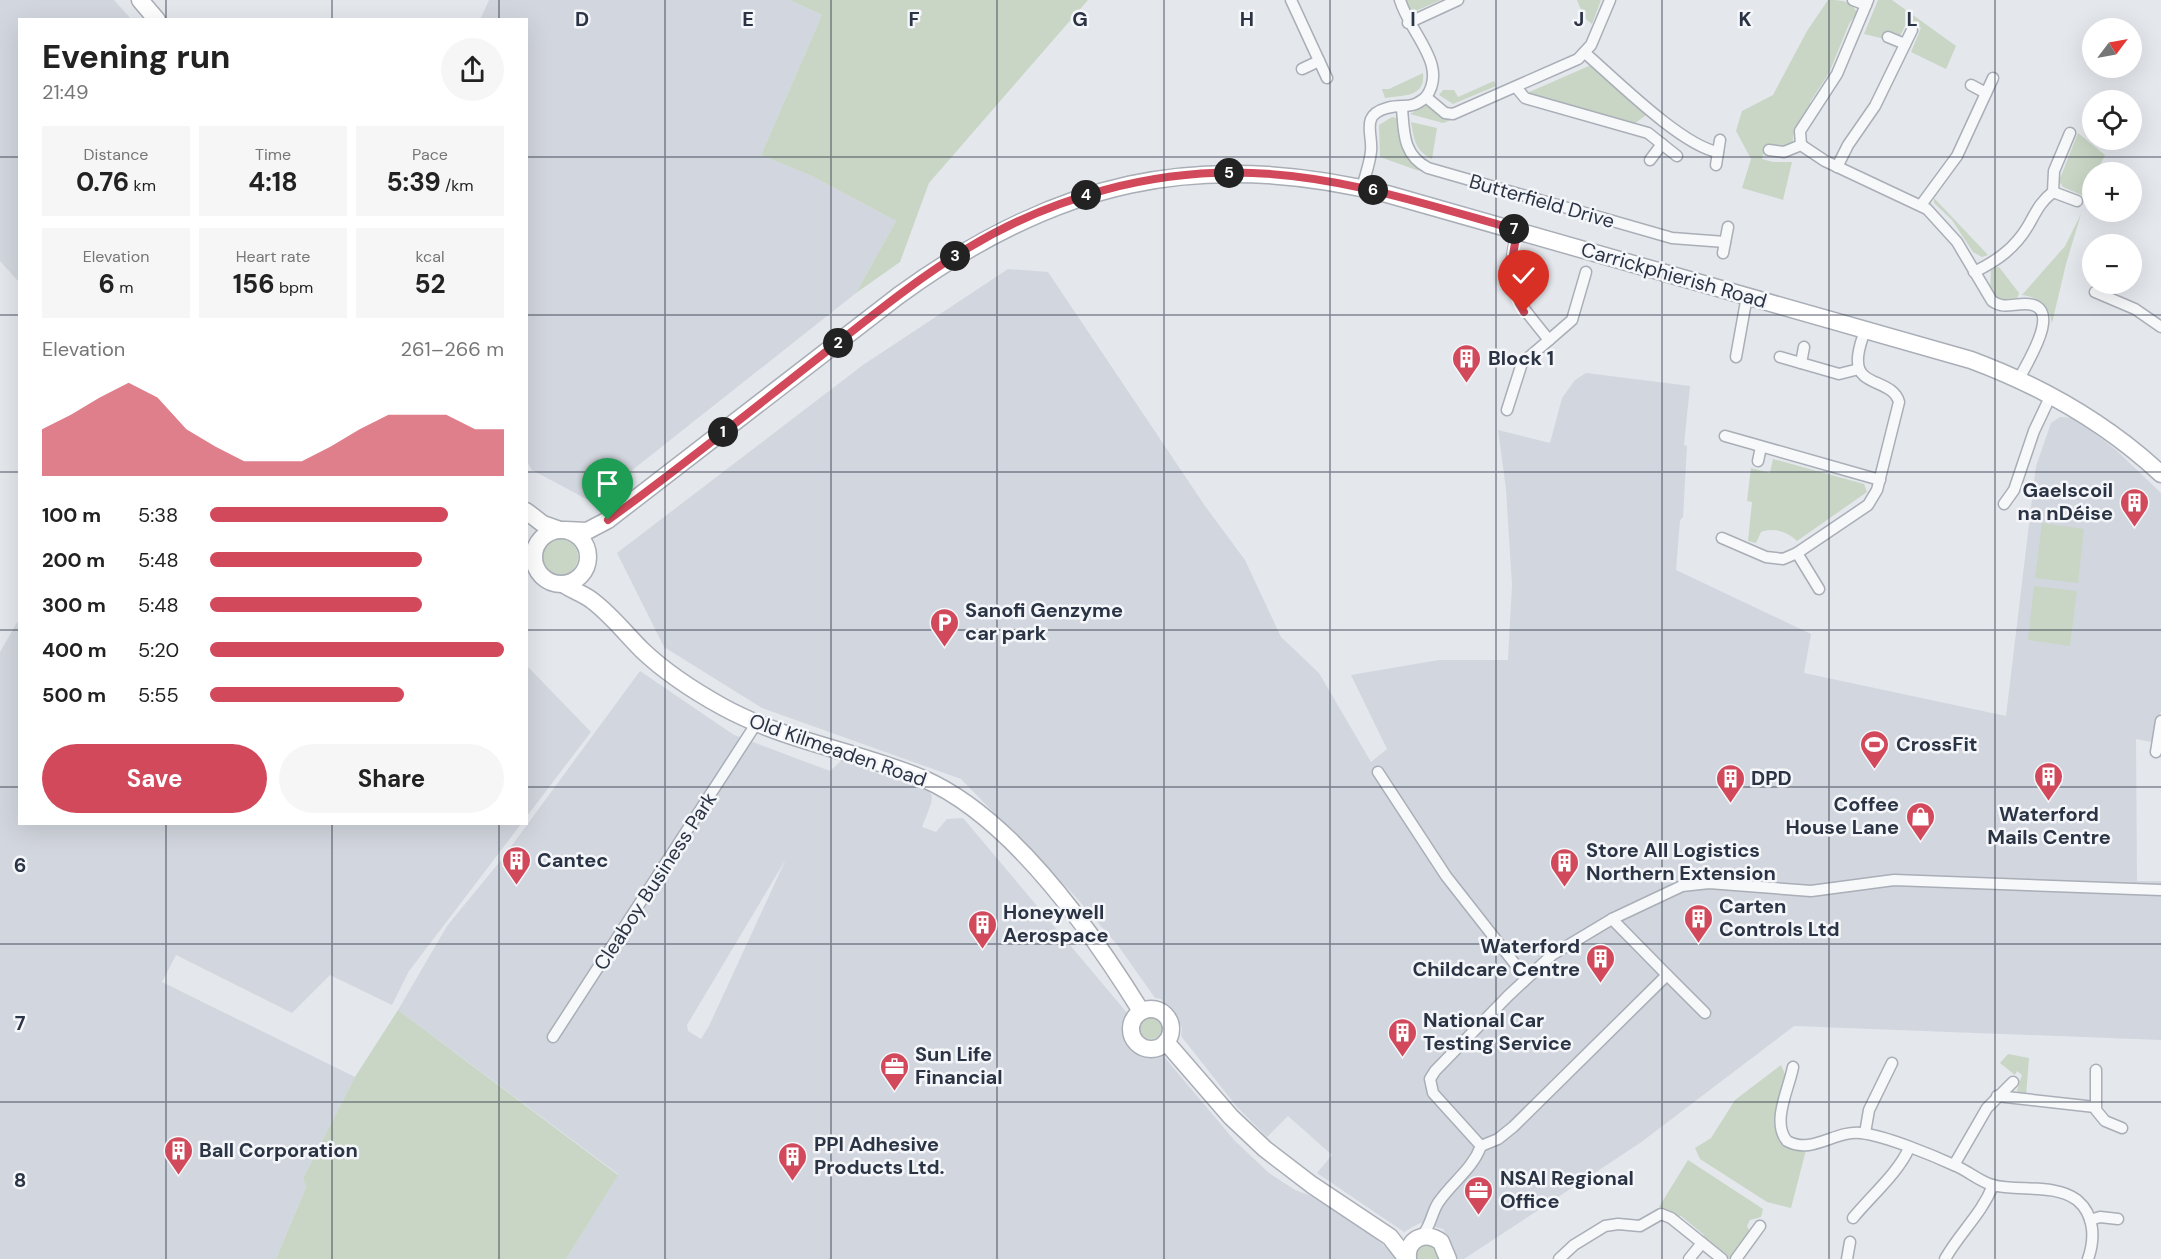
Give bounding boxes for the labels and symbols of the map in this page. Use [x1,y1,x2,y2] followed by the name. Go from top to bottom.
[575,6,589,32] text: D
[742,6,754,32] text: E
[908,6,920,32] text: F
[1072,6,1088,32] text: G
[1240,6,1254,32] text: H
[1410,6,1416,32] text: I
[1574,6,1584,32] text: J
[1738,6,1752,32] text: K
[1906,6,1918,32] text: L
[2082,18,2142,78] north arrow
[1214,158,1244,188] pin: 5
[1466,168,1618,234] street label: Butterfield Drive
[1358,175,1388,205] pin: 6
[1071,180,1101,210] pin: 4
[1499,214,1529,244] pin: 7
[1578,236,1770,314] street label: Carrickphierish Road
[940,241,970,271] pin: 3
[1498,250,1549,312] pin
[823,328,853,358] pin: 2
[1451,342,1483,384] building icon: Block 1
[1488,345,1554,371] place label: Block 1
[708,417,738,447] pin: 1
[582,458,633,520] pin
[2018,477,2113,526] place label: Gaelscoil na nDéise
[2118,486,2150,528] building icon: Gaelscoil na nDéise
[965,597,1123,646] place label: Sanofi Genzyme car park
[928,606,960,648] parking icon: Sanofi Genzyme car park
[746,707,930,793] street label: Old Kilmeaden Road
[1859,728,1891,770] sports icon: CrossFit
[1896,731,1978,757] place label: CrossFit
[2033,760,2065,802] building icon: Waterford Mails Centre
[1714,762,1746,804] building icon: DPD
[1751,765,1792,791] place label: DPD
[588,787,722,975] street label: Cleaboy Business Park
[1786,791,1899,840] place label: Coffee House Lane
[1904,800,1936,842] shop icon: Coffee House Lane
[1987,801,2111,850] place label: Waterford Mails Centre
[1586,837,1776,886] place label: Store All Logistics Northern Extension
[500,844,532,886] building icon: Cantec
[1549,846,1581,888] building icon: Store All Logistics Northern Extension
[537,847,608,873] place label: Cantec
[14,852,26,878] text: 6
[1719,893,1840,942] place label: Carten Controls Ltd
[1003,899,1109,948] place label: Honeywell Aerospace
[1682,902,1714,944] building icon: Carten Controls Ltd
[966,908,998,950] building icon: Honeywell Aerospace
[1412,933,1580,982] place label: Waterford Childcare Centre
[1585,942,1617,984] building icon: Waterford Childcare Centre
[1423,1007,1572,1056] place label: National Car Testing Service
[15,1010,26,1036] text: 7
[1386,1016,1418,1058] building icon: National Car Testing Service
[915,1041,1003,1090] place label: Sun Life Financial
[878,1050,910,1092] office icon: Sun Life Financial
[814,1131,945,1180] place label: PPI Adhesive Products Ltd.
[162,1134,194,1176] building icon: Ball Corporation
[199,1137,358,1163] place label: Ball Corporation
[777,1140,809,1182] building icon: PPI Adhesive Products Ltd.
[1500,1165,1634,1214] place label: NSAI Regional Office
[14,1167,26,1193] text: 8
[1463,1174,1495,1216] office icon: NSAI Regional Office

